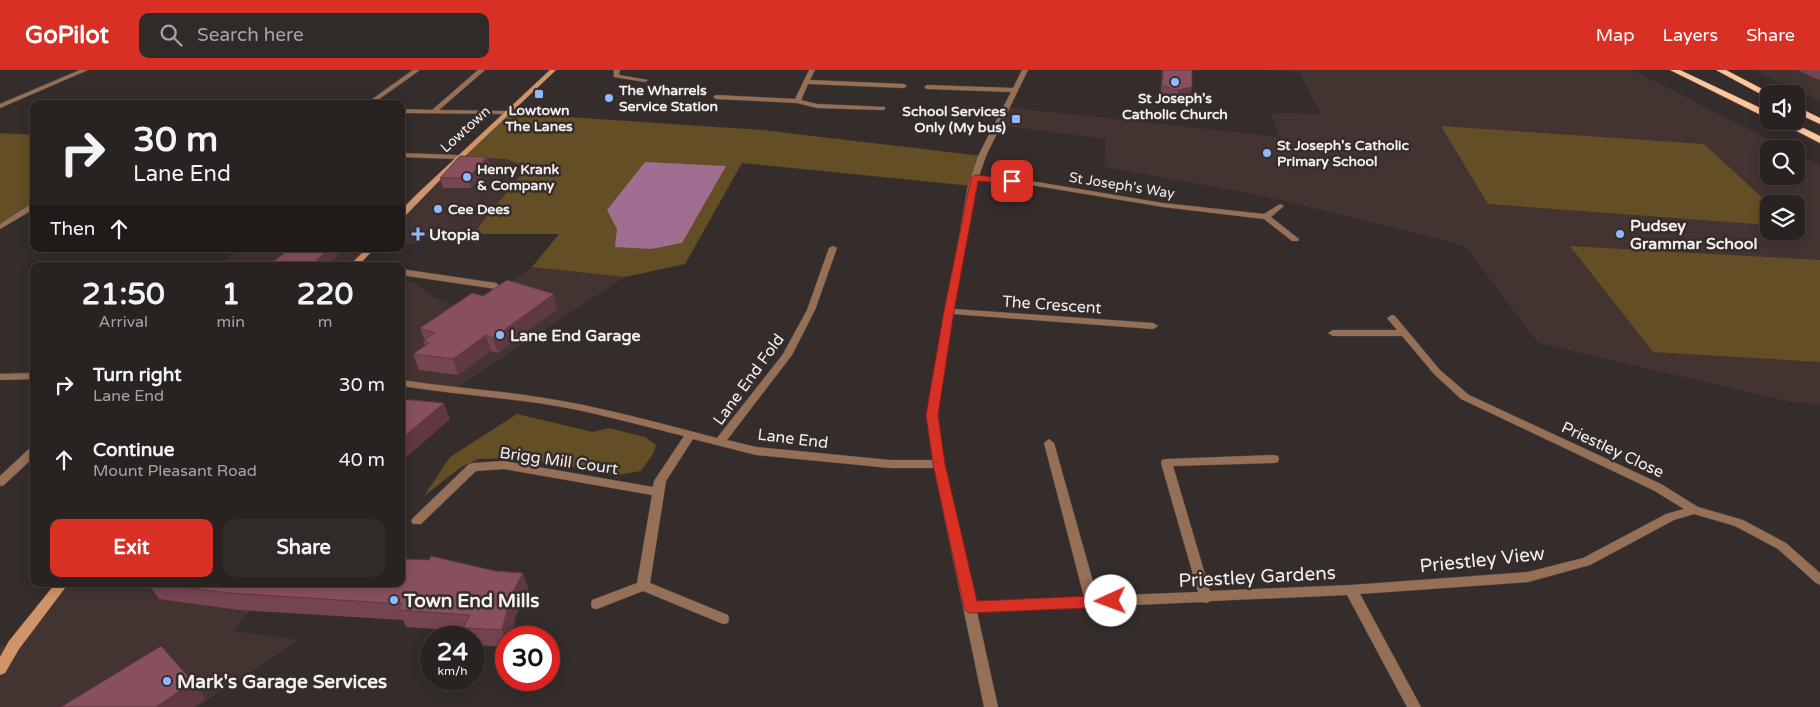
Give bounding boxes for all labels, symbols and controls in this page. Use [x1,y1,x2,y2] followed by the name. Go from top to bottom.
[139,13,489,58] search box
[25,21,109,50] text: GoPilot
[157,21,185,49] icon: search
[197,24,304,46] text: Search here
[1596,24,1635,46] text: Map
[1663,24,1718,46] text: Layers
[1746,24,1795,46] text: Share
[1169,76,1181,88] marker: St Joseph's Catholic Church
[618,82,718,115] place label: The Wharrels Service Station
[1760,85,1805,240] map controls
[1760,85,1805,130] button: sound
[533,88,545,100] marker: Lowtown The Lanes
[1122,90,1228,123] place label: St Joseph's Catholic Church
[603,92,615,104] marker: The Wharrels Service Station
[504,102,573,135] place label: Lowtown The Lanes
[437,103,494,156] street label: Lowtown
[902,103,1006,136] place label: School Services Only (My bus)
[1010,113,1022,125] marker: School Services Only (My bus)
[133,119,218,161] text: 30 m
[50,120,115,185] icon: right
[1277,137,1410,170] place label: St Joseph's Catholic Primary School
[1760,140,1805,185] button: search
[1261,147,1273,159] marker: St Joseph's Catholic Primary School
[991,160,1033,202] pin
[133,161,231,187] text: Lane End
[477,161,559,194] place label: Henry Krank & Company
[998,167,1026,195] icon: arrive
[1068,169,1176,202] street label: St Joseph's Way
[461,171,473,183] marker: Henry Krank & Company
[1760,195,1805,240] button: layers
[448,201,510,218] place label: Cee Dees
[432,203,444,215] marker: Cee Dees
[105,215,133,243] icon: ahead
[1630,216,1757,254] place label: Pudsey Grammar School
[50,218,95,240] text: Then
[429,225,480,245] place label: Utopia
[411,227,425,241] marker: Utopia
[1614,228,1626,240] marker: Pudsey Grammar School
[82,276,165,313] text: 21:50
[221,276,240,313] text: 1
[297,276,353,313] text: 220
[1002,292,1102,318] street label: The Crescent
[99,312,148,332] text: Arrival
[217,312,245,332] text: min
[318,312,332,332] text: m
[510,326,641,346] place label: Lane End Garage
[494,329,506,341] marker: Lane End Garage
[709,330,789,429] street label: Lane End Fold
[93,364,181,386] text: Turn right
[50,371,78,399] icon: right
[339,374,385,396] text: 30 m
[93,386,164,406] text: Lane End
[1558,417,1667,482] street label: Priestley Close
[756,425,829,453] street label: Lane End
[93,439,175,461] text: Continue
[498,443,619,479] street label: Brigg Mill Court
[50,446,78,474] icon: ahead
[339,449,385,471] text: 40 m
[93,461,257,481] text: Mount Pleasant Road
[50,519,213,577] button: Exit
[223,519,385,577] button: Share
[1418,542,1546,578] street label: Priestley View
[1178,562,1336,592] street label: Priestley Gardens
[1084,574,1136,626] position arrow
[403,590,539,612] place label: Town End Mills
[388,594,400,606] marker: Town End Mills
[495,626,560,691] speed limit sign: 30
[437,637,468,667] text: 24
[437,664,468,678] text: km/h
[177,671,387,694] place label: Mark's Garage Services
[161,675,173,687] marker: Mark's Garage Services

